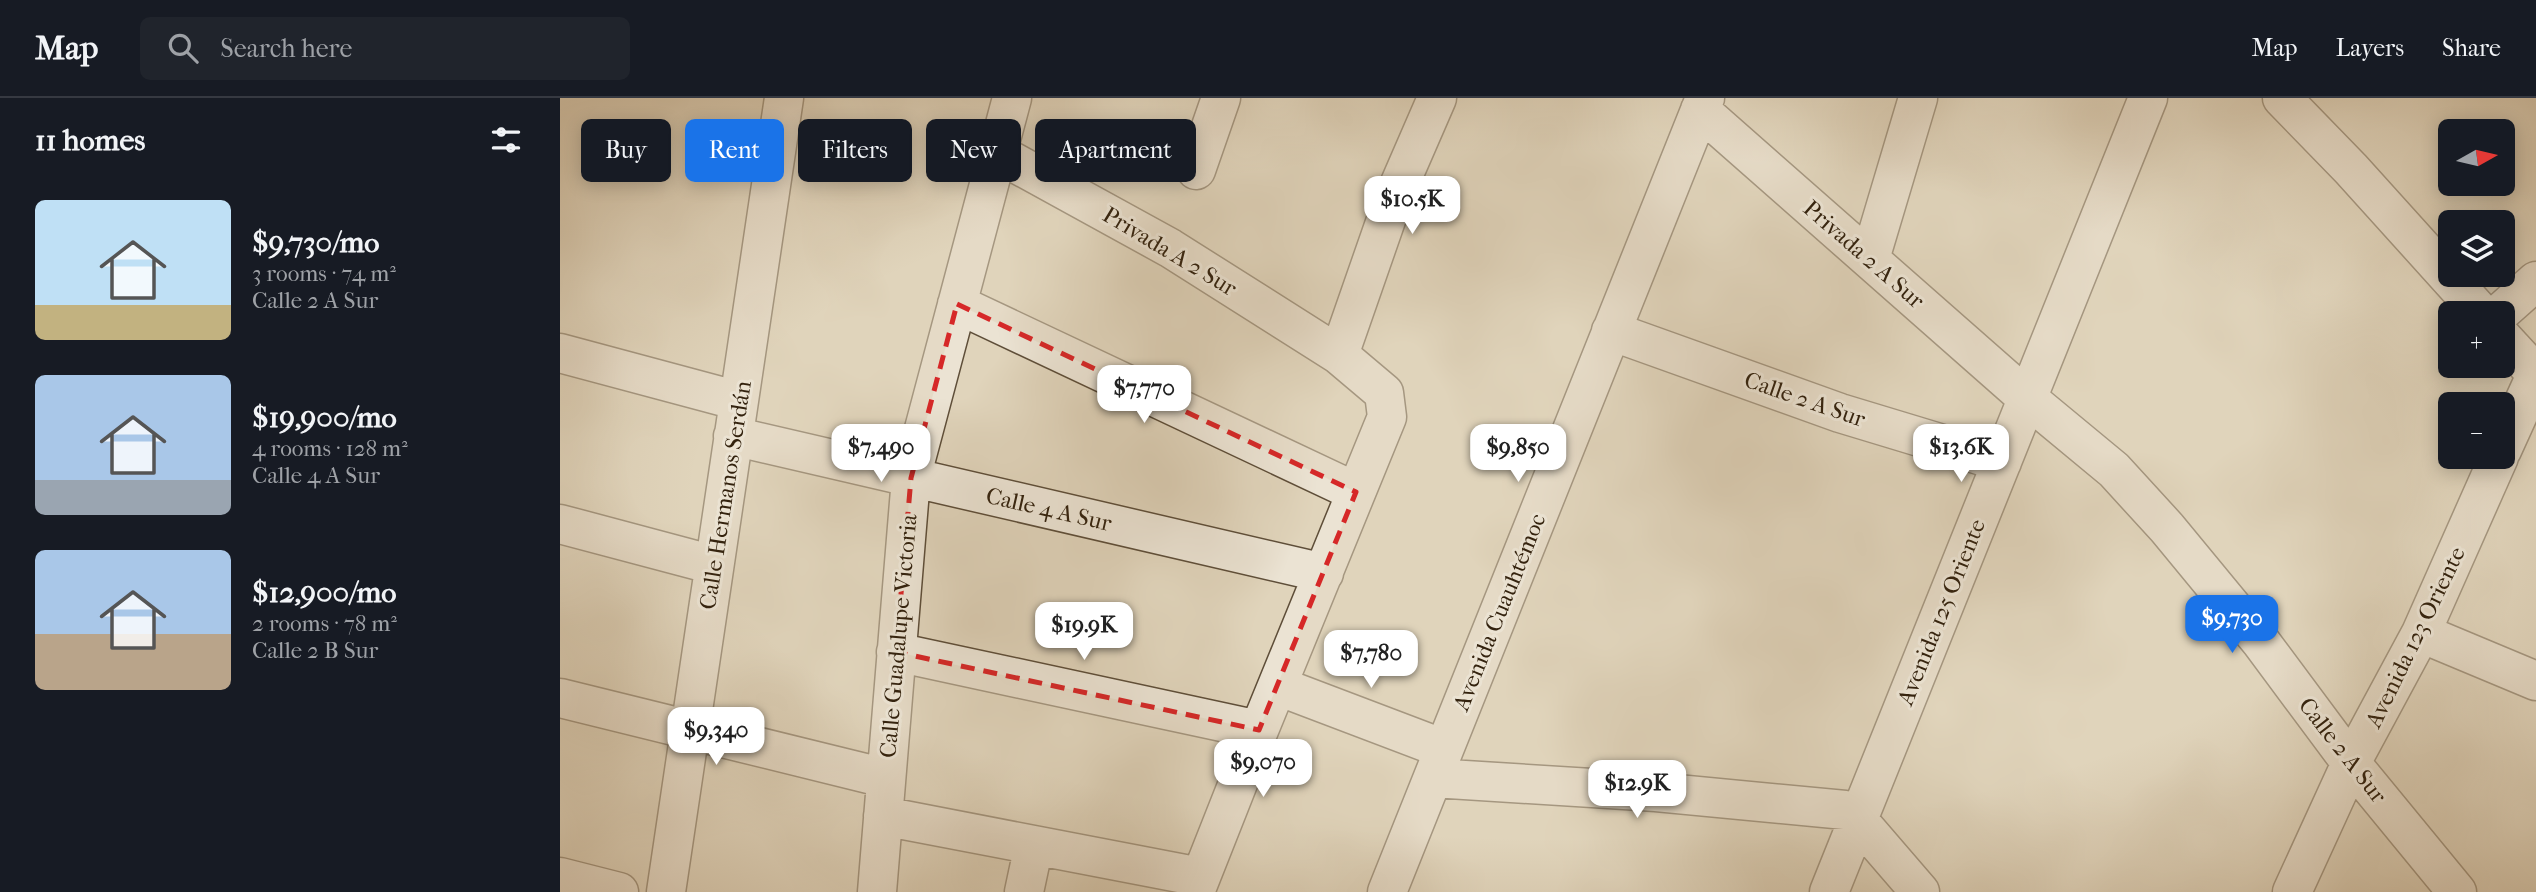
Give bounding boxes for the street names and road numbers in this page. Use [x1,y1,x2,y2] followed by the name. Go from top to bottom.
[1798,195,1930,314] street label: Privada 2 A Sur
[1098,201,1242,302] street label: Privada A 2 Sur
[1741,366,1869,433] street label: Calle 2 A Sur
[694,378,757,611] street label: Calle Hermanos Serdán
[984,482,1114,537] street label: Calle 4 A Sur
[1447,510,1551,716] street label: Avenida Cuauhtémoc
[874,513,923,759] street label: Calle Guadalupe Victoria
[1891,515,1991,710] street label: Avenida 125 Oriente
[2359,542,2471,733] street label: Avenida 123 Oriente
[2293,692,2392,808] street label: Calle 2 A Sur

